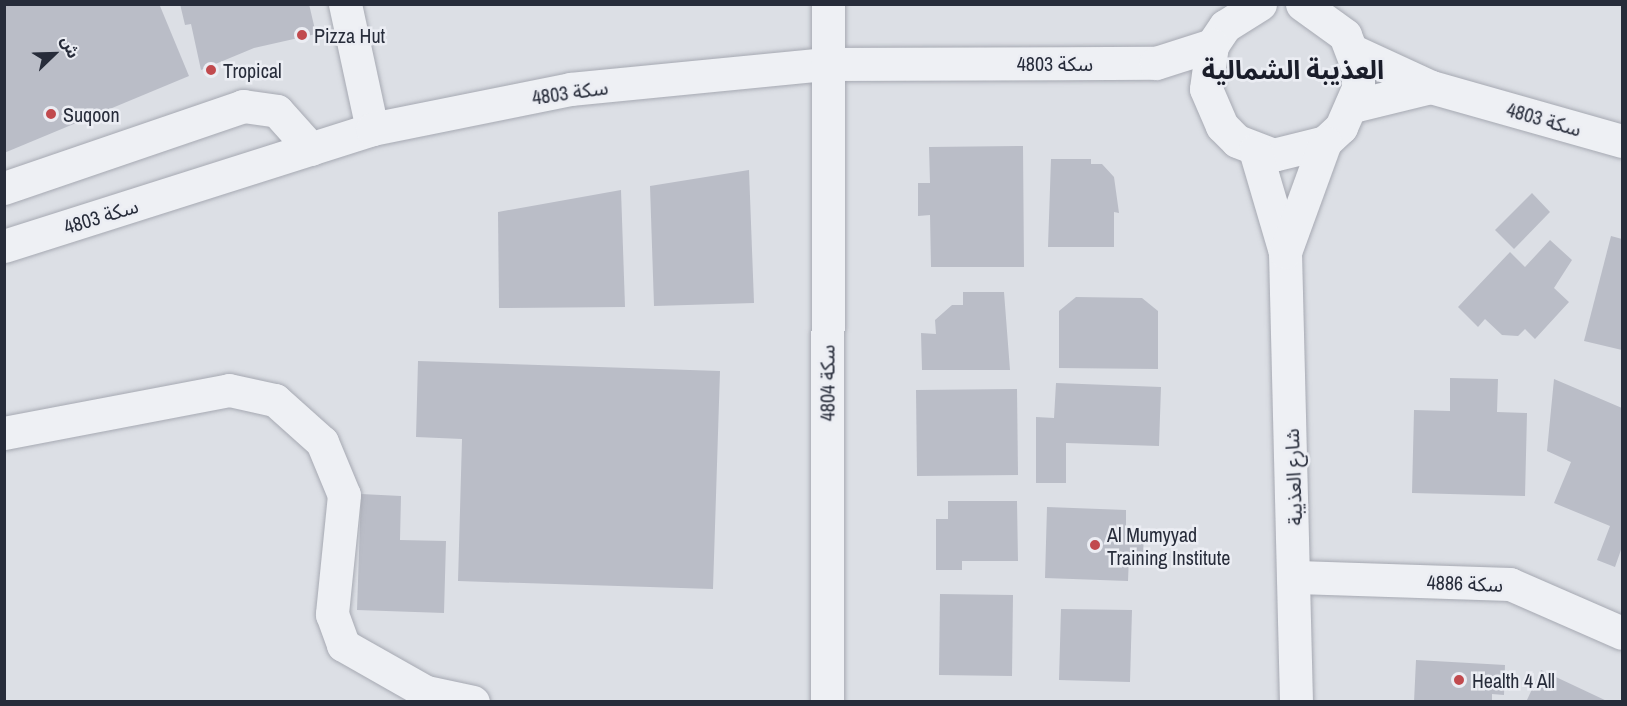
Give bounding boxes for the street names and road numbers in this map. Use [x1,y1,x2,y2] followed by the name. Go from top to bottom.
[1017,51,1093,75] street label: سكة 4803
[530,75,610,109] street label: سكة 4803
[1504,97,1584,141] street label: سكة 4803
[61,193,141,239] street label: سكة 4803
[815,345,839,421] street label: سكة 4804
[1279,428,1307,526] street label: شارع العذيبة
[1426,570,1504,596] street label: سكة 4886

